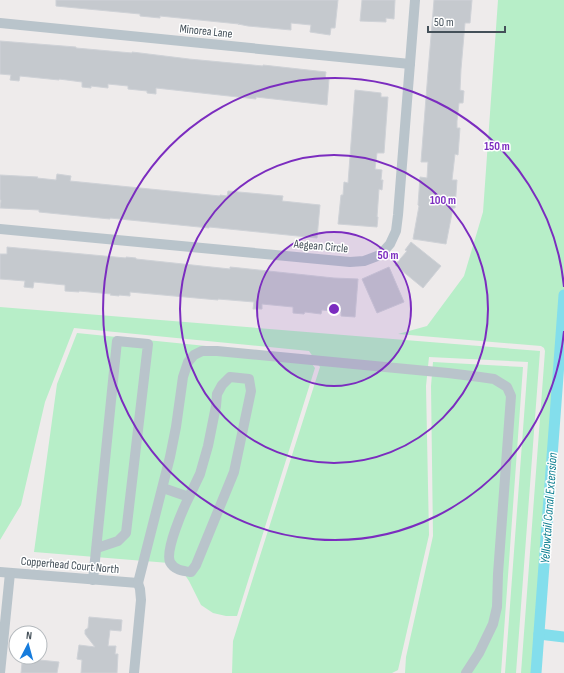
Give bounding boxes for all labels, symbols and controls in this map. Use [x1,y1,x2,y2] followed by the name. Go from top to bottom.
[428,8,505,34] scale bar
[434,15,454,30] text: 50 m
[179,21,233,42] street label: Minorea Lane
[484,139,510,154] text: 150 m
[430,193,456,208] text: 100 m
[292,237,349,256] street label: Aegean Circle
[378,248,398,263] text: 50 m
[327,302,341,316] centre of rings
[537,452,561,564] water label: Yellowtail Canal Extension
[20,554,120,577] street label: Copperhead Court North
[8,625,48,665] north arrow
[25,629,33,642] text: N

